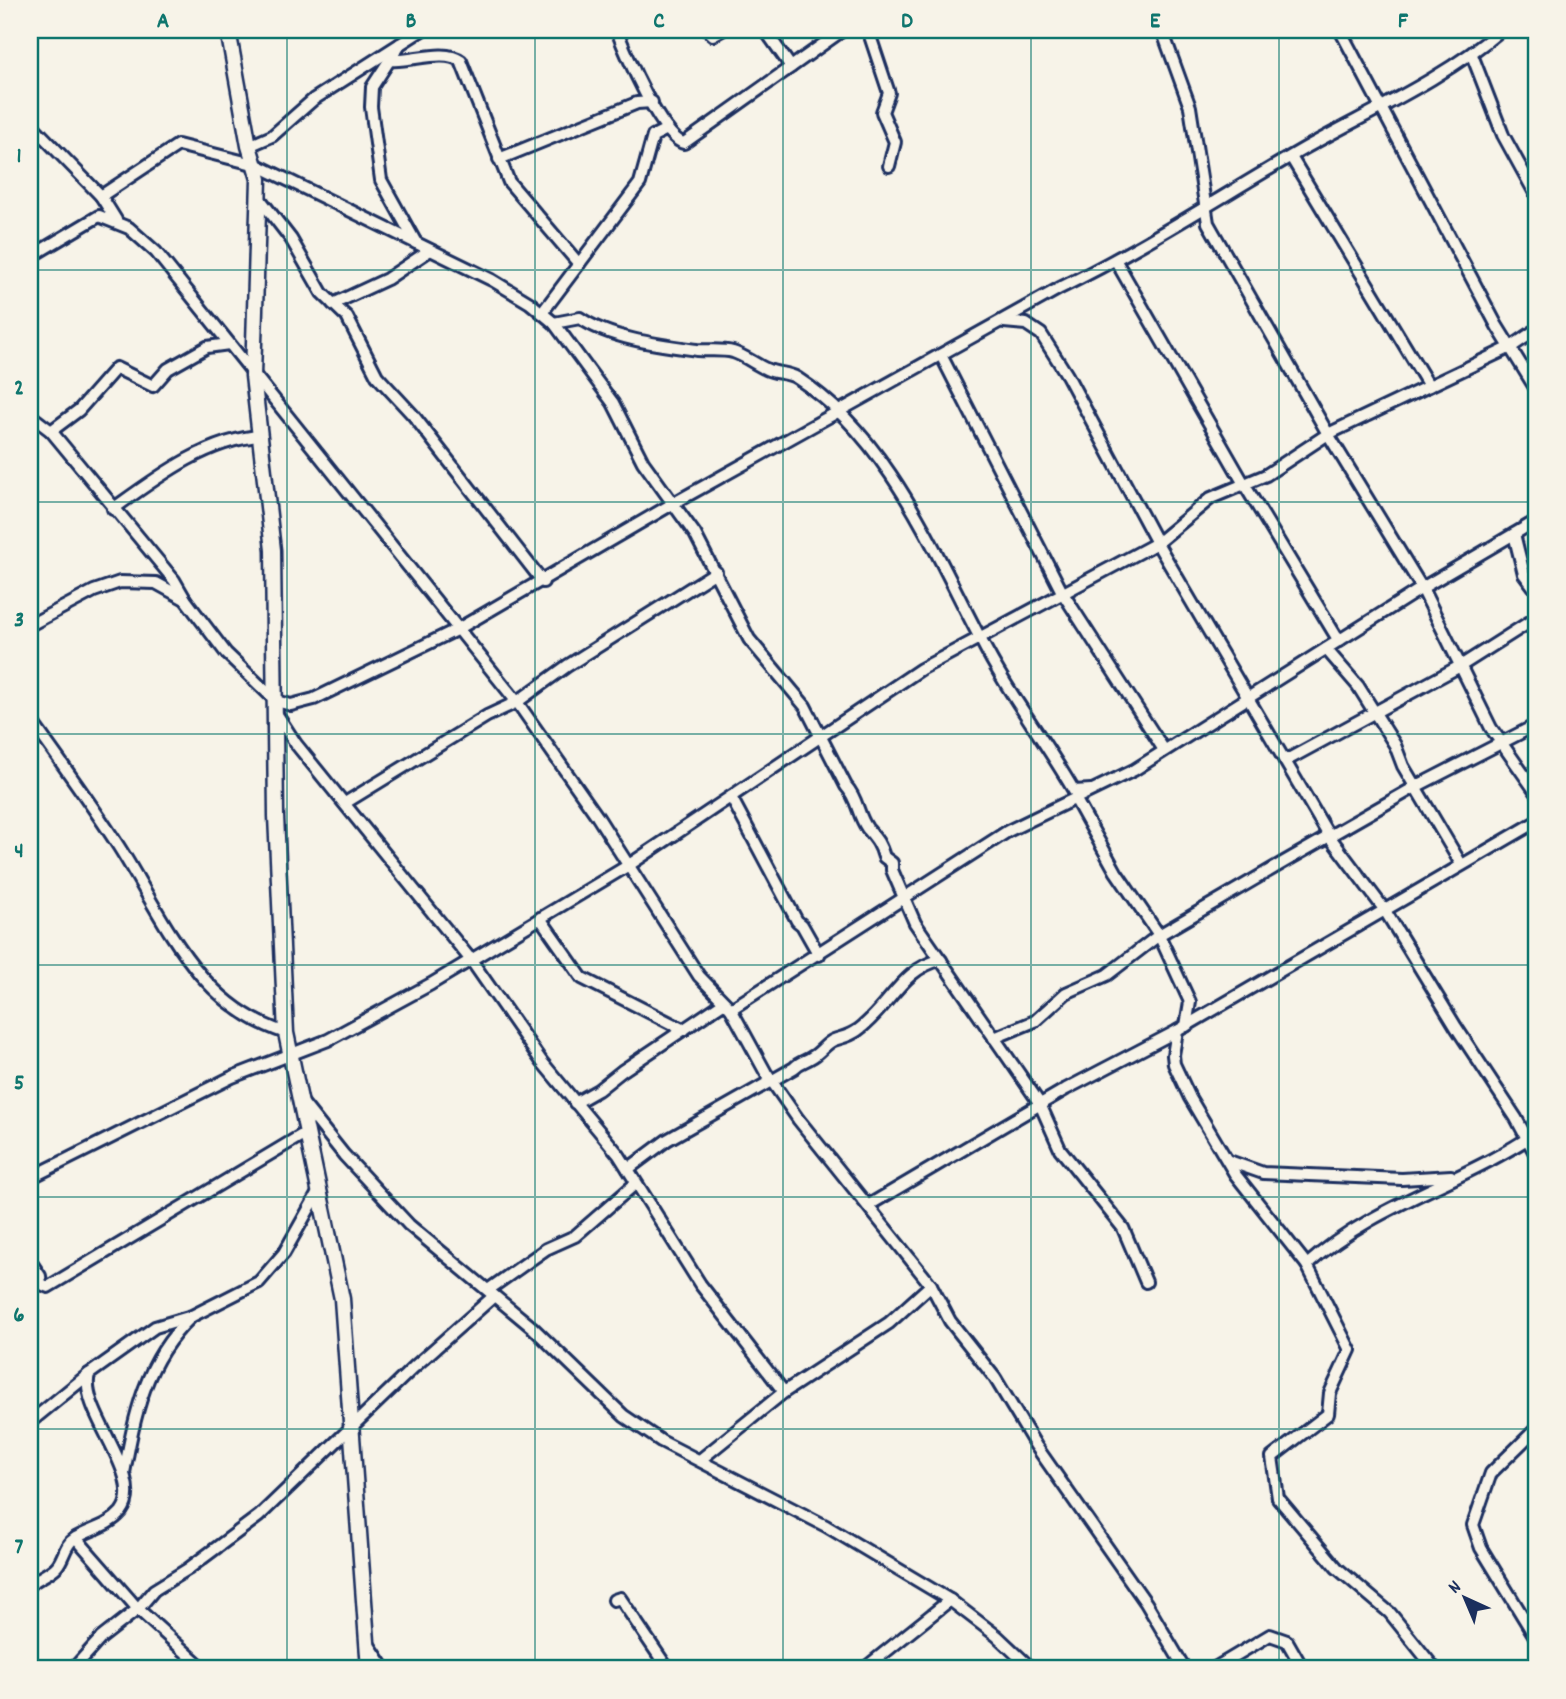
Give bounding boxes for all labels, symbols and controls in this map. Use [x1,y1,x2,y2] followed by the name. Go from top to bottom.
[157,6,169,39] text: A
[406,6,417,39] text: B
[653,6,665,39] text: C
[901,6,913,39] text: D
[1150,6,1161,39] text: E
[1398,6,1409,39] text: F
[16,141,22,174] text: 1
[14,373,24,406] text: 2
[14,605,24,638] text: 3
[14,836,24,869] text: 4
[14,1068,24,1101] text: 5
[13,1300,25,1333] text: 6
[15,1532,24,1565] text: 7
[1430,1562,1500,1632] north arrow
[1443,1575,1468,1601] text: N

